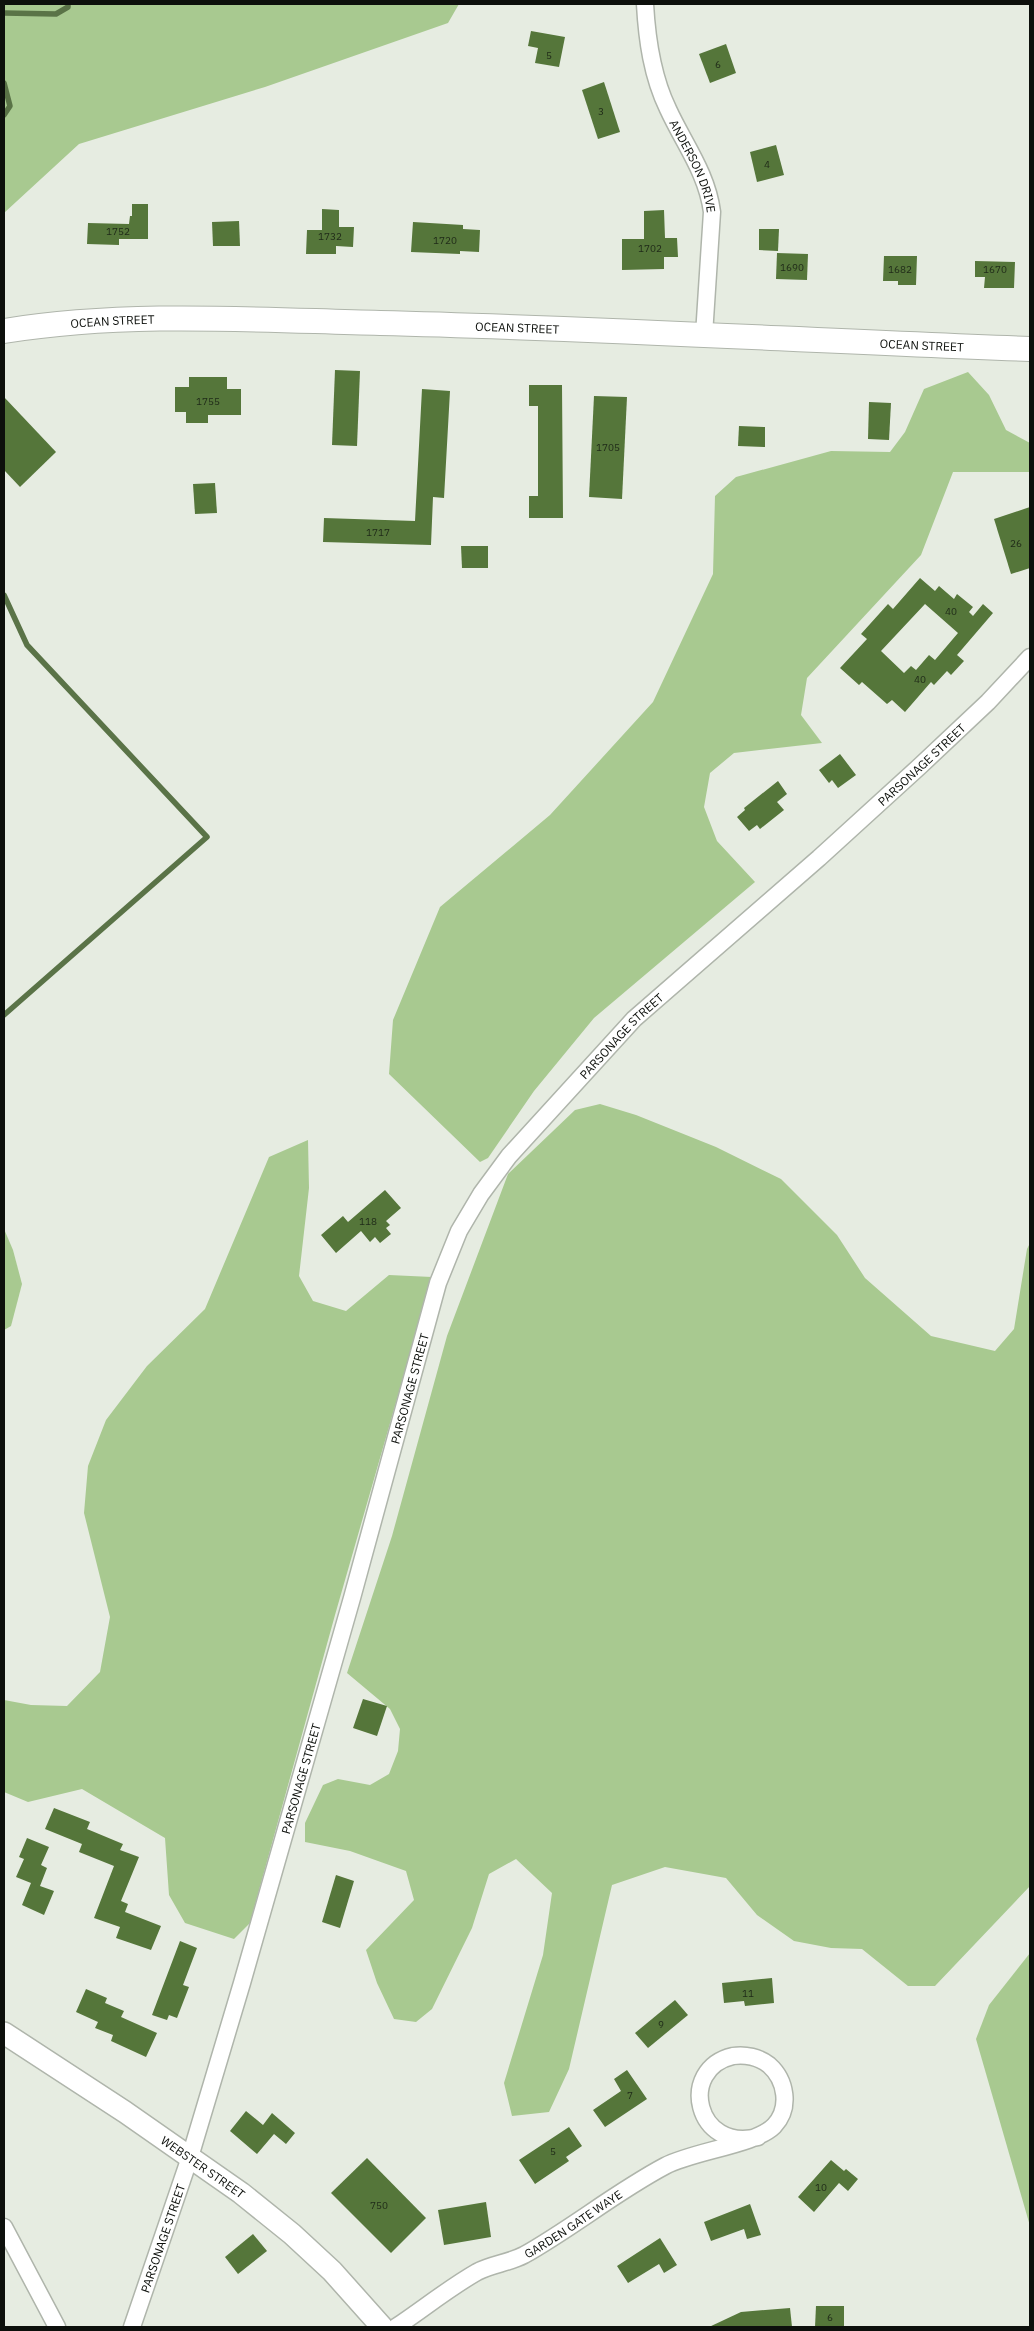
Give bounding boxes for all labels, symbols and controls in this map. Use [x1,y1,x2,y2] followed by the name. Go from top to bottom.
[546,49,552,62] house number: 5
[715,58,721,71] house number: 6
[598,105,604,118] house number: 3
[667,117,720,214] street label: ANDERSON DRIVE
[764,158,770,171] house number: 4
[106,225,130,238] house number: 1752
[318,230,342,243] house number: 1732
[433,234,457,247] house number: 1720
[638,242,662,255] house number: 1702
[780,261,804,274] house number: 1690
[888,263,912,276] house number: 1682
[983,263,1007,276] house number: 1670
[70,311,155,330] street label: OCEAN STREET
[475,318,560,336] street label: OCEAN STREET
[879,335,964,354] street label: OCEAN STREET
[196,395,220,408] house number: 1755
[596,441,620,454] house number: 1705
[366,526,390,539] house number: 1717
[1010,537,1022,550] house number: 26
[945,605,957,618] house number: 40
[914,673,926,686] house number: 40
[874,720,968,808] street label: PARSONAGE STREET
[576,990,666,1082] street label: PARSONAGE STREET
[359,1215,377,1228] house number: 118
[387,1331,432,1445] street label: PARSONAGE STREET
[278,1721,323,1835] street label: PARSONAGE STREET
[742,1987,754,2000] house number: 11
[658,2018,664,2031] house number: 9
[627,2089,633,2102] house number: 7
[158,2132,249,2201] street label: WEBSTER STREET
[550,2145,556,2158] house number: 5
[815,2181,827,2194] house number: 10
[137,2182,188,2294] street label: PARSONAGE STREET
[521,2186,625,2261] street label: GARDEN GATE WAYE
[370,2199,388,2212] house number: 750
[827,2311,833,2324] house number: 6

